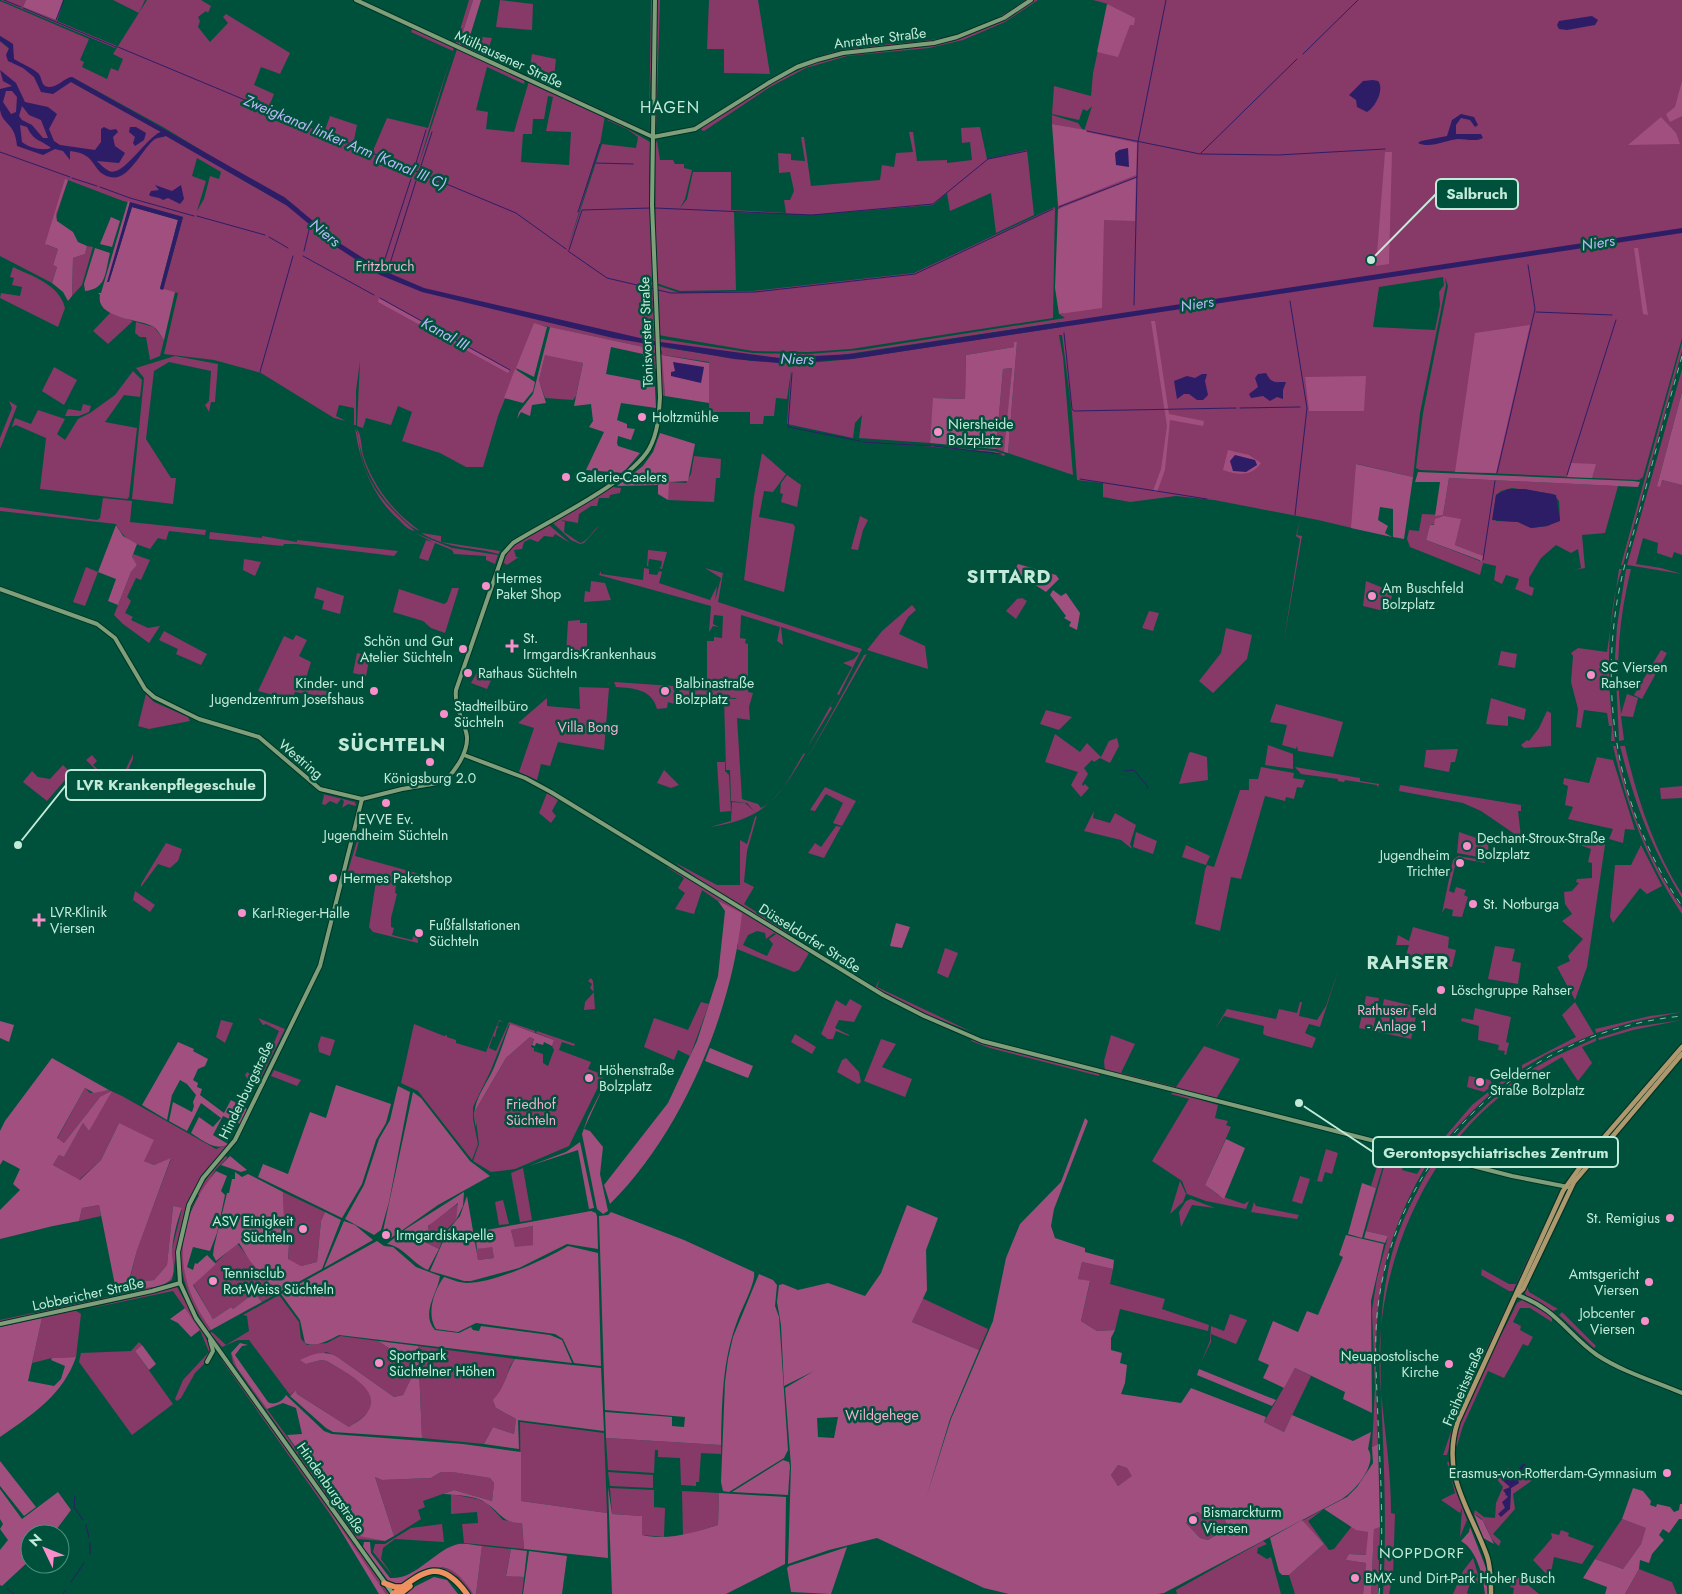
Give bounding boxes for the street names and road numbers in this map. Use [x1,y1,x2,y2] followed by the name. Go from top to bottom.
[833,22,927,54] street label: Anrather Straße
[452,25,566,93] street label: Mülhausener Straße
[634,276,658,388] street label: Tönisvorster Straße
[274,734,328,784] street label: Westring
[755,899,865,977] street label: Düsseldorfer Straße
[214,1037,278,1143] street label: Hindenburgstraße
[30,1272,146,1316] street label: Lobbericher Straße
[1437,1343,1489,1429] street label: Freiheitsstraße
[292,1438,370,1538] street label: Hindenburgstraße

